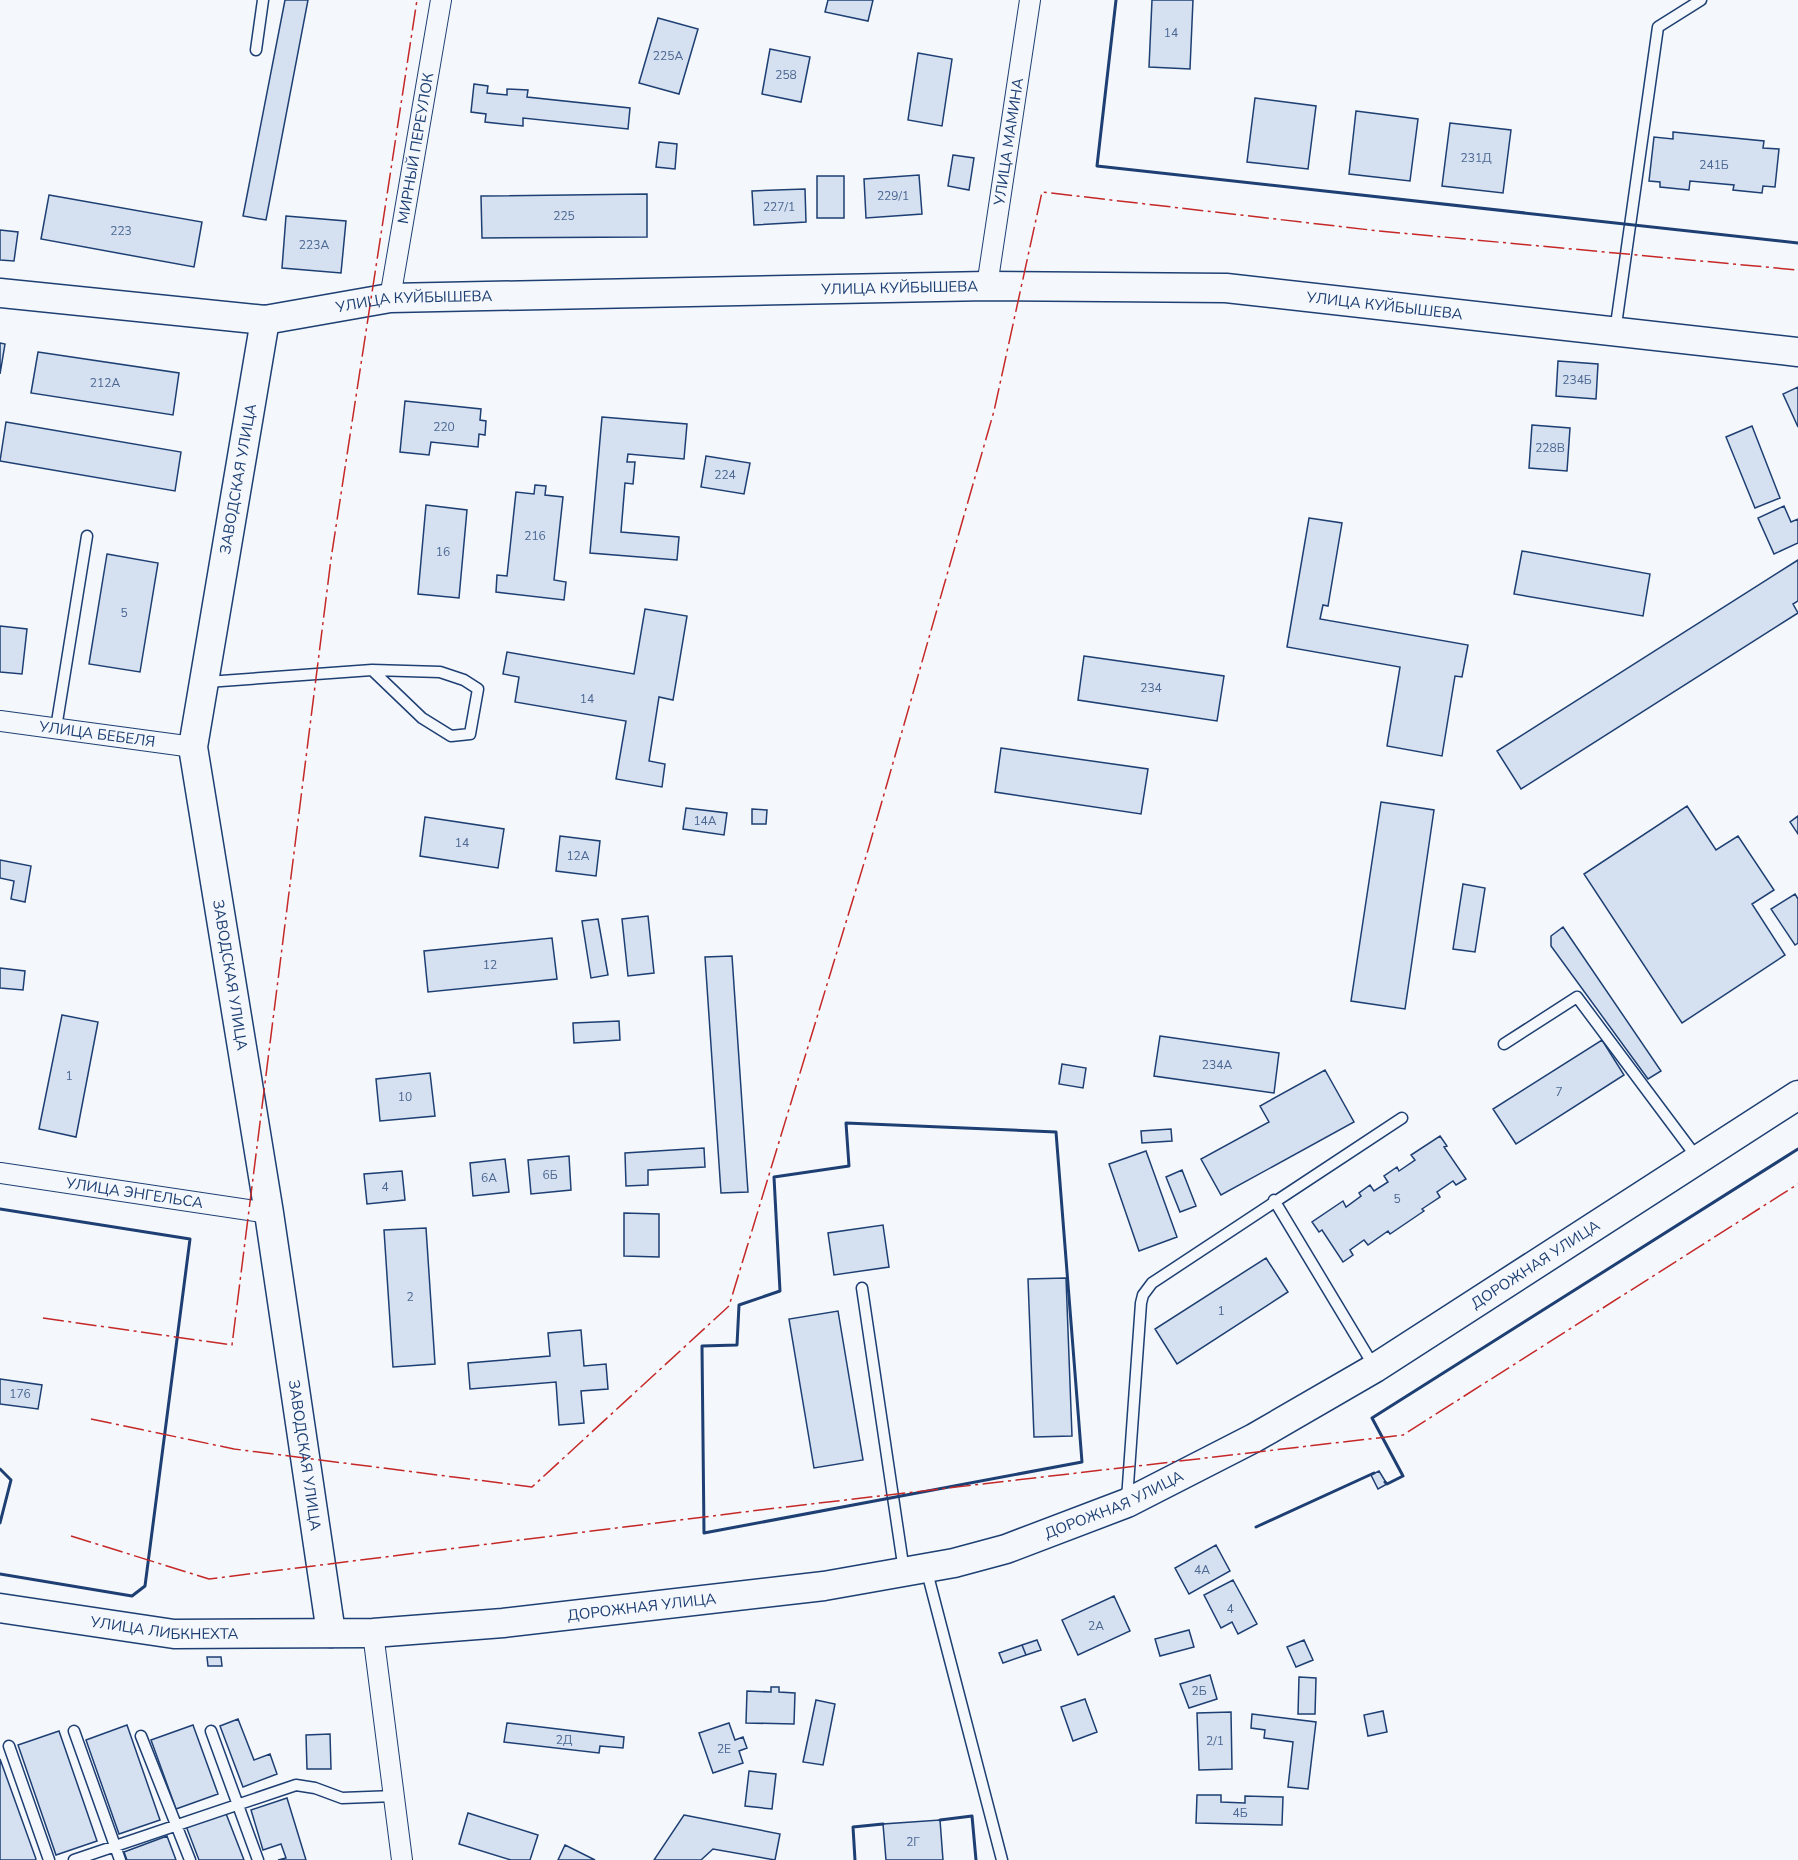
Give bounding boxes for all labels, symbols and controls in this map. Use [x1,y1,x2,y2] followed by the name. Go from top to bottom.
[1164,25,1178,41] house number: 14
[653,48,683,64] house number: 225А
[775,67,797,83] house number: 258
[393,71,438,225] street label: МИРНЫЙ ПЕРЕУЛОК
[989,76,1028,208] street label: УЛИЦА МАМИНА
[1461,150,1492,166] house number: 231Д
[1699,157,1729,173] house number: 241Б
[877,188,909,204] house number: 229/1
[763,199,795,215] house number: 227/1
[553,208,575,224] house number: 225
[110,223,132,239] house number: 223
[299,237,329,253] house number: 223А
[820,276,978,299] street label: УЛИЦА КУЙБЫШЕВА
[333,286,493,318] street label: УЛИЦА КУЙБЫШЕВА
[1304,287,1464,324] street label: УЛИЦА КУЙБЫШЕВА
[1562,372,1592,388] house number: 234Б
[90,375,120,391] house number: 212А
[215,402,261,556] street label: ЗАВОДСКАЯ УЛИЦА
[433,419,455,435] house number: 220
[1535,440,1565,456] house number: 228В
[714,467,736,483] house number: 224
[524,528,546,544] house number: 216
[436,544,450,560] house number: 16
[120,605,128,621] house number: 5
[1140,680,1162,696] house number: 234
[580,691,594,707] house number: 14
[37,716,156,752] street label: УЛИЦА БЕБЕЛЯ
[693,813,717,829] house number: 14А
[455,835,469,851] house number: 14
[566,848,590,864] house number: 12А
[208,898,252,1052] street label: ЗАВОДСКАЯ УЛИЦА
[483,957,497,973] house number: 12
[1202,1057,1232,1073] house number: 234А
[65,1068,73,1084] house number: 1
[1555,1084,1563,1100] house number: 7
[398,1089,412,1105] house number: 10
[542,1167,558,1183] house number: 6Б
[481,1170,497,1186] house number: 6А
[63,1173,205,1213] street label: УЛИЦА ЭНГЕЛЬСА
[381,1179,389,1195] house number: 4
[1393,1191,1401,1207] house number: 5
[1467,1216,1604,1314] street label: ДОРОЖНАЯ УЛИЦА
[406,1289,414,1305] house number: 2
[1217,1303,1225,1319] house number: 1
[284,1378,326,1532] street label: ЗАВОДСКАЯ УЛИЦА
[9,1386,31,1402] house number: 176
[1042,1466,1187,1543] street label: ДОРОЖНАЯ УЛИЦА
[1194,1562,1210,1578] house number: 4А
[566,1589,717,1626] street label: ДОРОЖНАЯ УЛИЦА
[1226,1601,1234,1617] house number: 4
[88,1611,239,1644] street label: УЛИЦА ЛИБКНЕХТА
[1088,1618,1104,1634] house number: 2А
[1191,1683,1207,1699] house number: 2Б
[556,1732,573,1748] house number: 2Д
[1206,1733,1224,1749] house number: 2/1
[717,1741,731,1757] house number: 2Е
[1232,1805,1248,1821] house number: 4Б
[906,1834,920,1850] house number: 2Г

